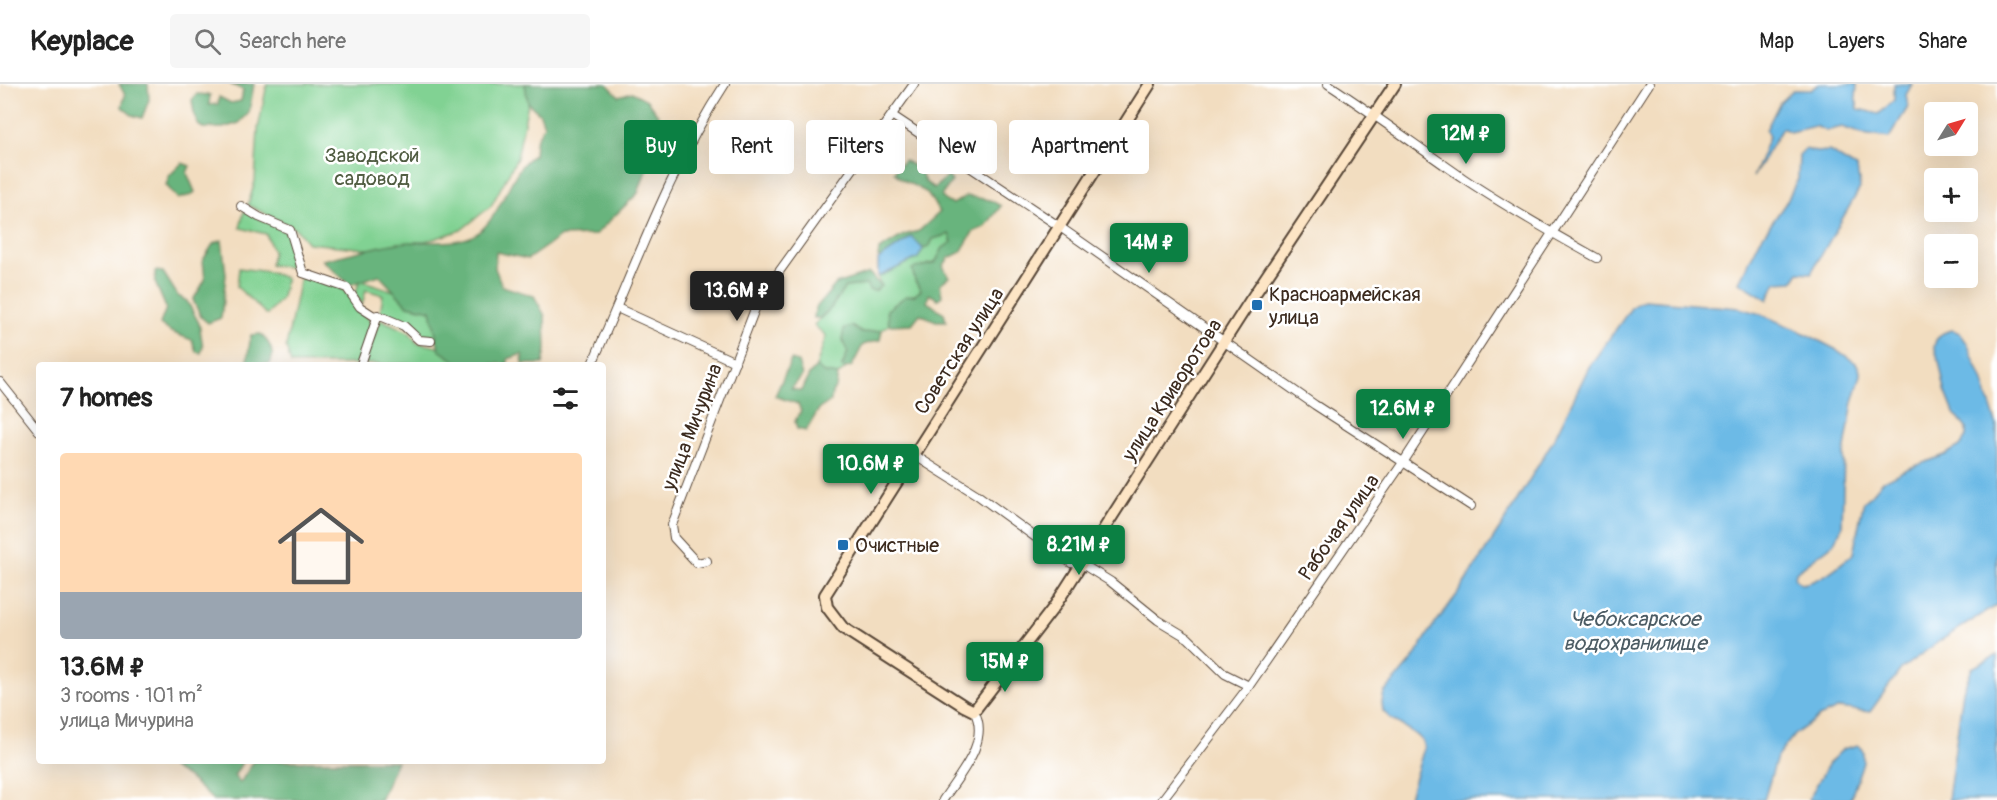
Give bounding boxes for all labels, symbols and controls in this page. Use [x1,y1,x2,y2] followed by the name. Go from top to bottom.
[170,14,590,68] search box
[30,24,134,59] text: Keyplace
[191,25,224,58] icon: search
[239,27,346,55] text: Search here
[1759,28,1794,55] text: Map
[1827,28,1885,55] text: Layers
[1918,28,1967,55] text: Share
[1924,102,1978,156] north arrow
[1924,102,1978,288] map controls
[1424,114,1508,165] pin: 12M ₽
[624,120,697,174] chip: Buy
[709,120,794,174] chip: Rent
[806,120,905,174] chip: Filters
[917,120,997,174] chip: New
[1009,120,1149,174] chip: Apartment
[1441,121,1491,146] text: 12M ₽
[325,143,419,191] park label: Заводской садовод
[1924,168,1978,222] button: +
[1107,223,1191,274] pin: 14M ₽
[1124,230,1174,255] text: 14M ₽
[1924,234,1978,288] button: −
[682,271,792,322] pin: 13.6M ₽
[704,278,770,303] text: 13.6M ₽
[1268,282,1421,330] place label: Красноармейская улица
[909,283,1009,419] street label: Советская улица
[1250,298,1264,312] marker: Красноармейская улица
[1116,314,1227,467] street label: улица Криворотова
[656,360,728,495] street label: улица Мичурина
[60,382,152,414] text: 7 homes
[549,382,582,415] icon: filters
[1348,389,1458,440] pin: 12.6M ₽
[1370,396,1436,421] text: 12.6M ₽
[816,444,926,495] pin: 10.6M ₽
[837,451,905,476] text: 10.6M ₽
[1293,469,1385,585] street label: Рабочая улица
[267,492,375,600] icon: home
[1024,525,1134,576] pin: 8.21M ₽
[1047,532,1111,557] text: 8.21M ₽
[855,533,939,558] place label: Очистные
[836,538,850,552] marker: Очистные
[1563,606,1709,657] water label: Чебоксарское водохранилище
[963,642,1047,693] pin: 15M ₽
[980,649,1030,674] text: 15M ₽
[60,651,145,683] text: 13.6M ₽
[60,683,203,708] text: 3 rooms · 101 m²
[60,708,194,733] text: улица Мичурина

